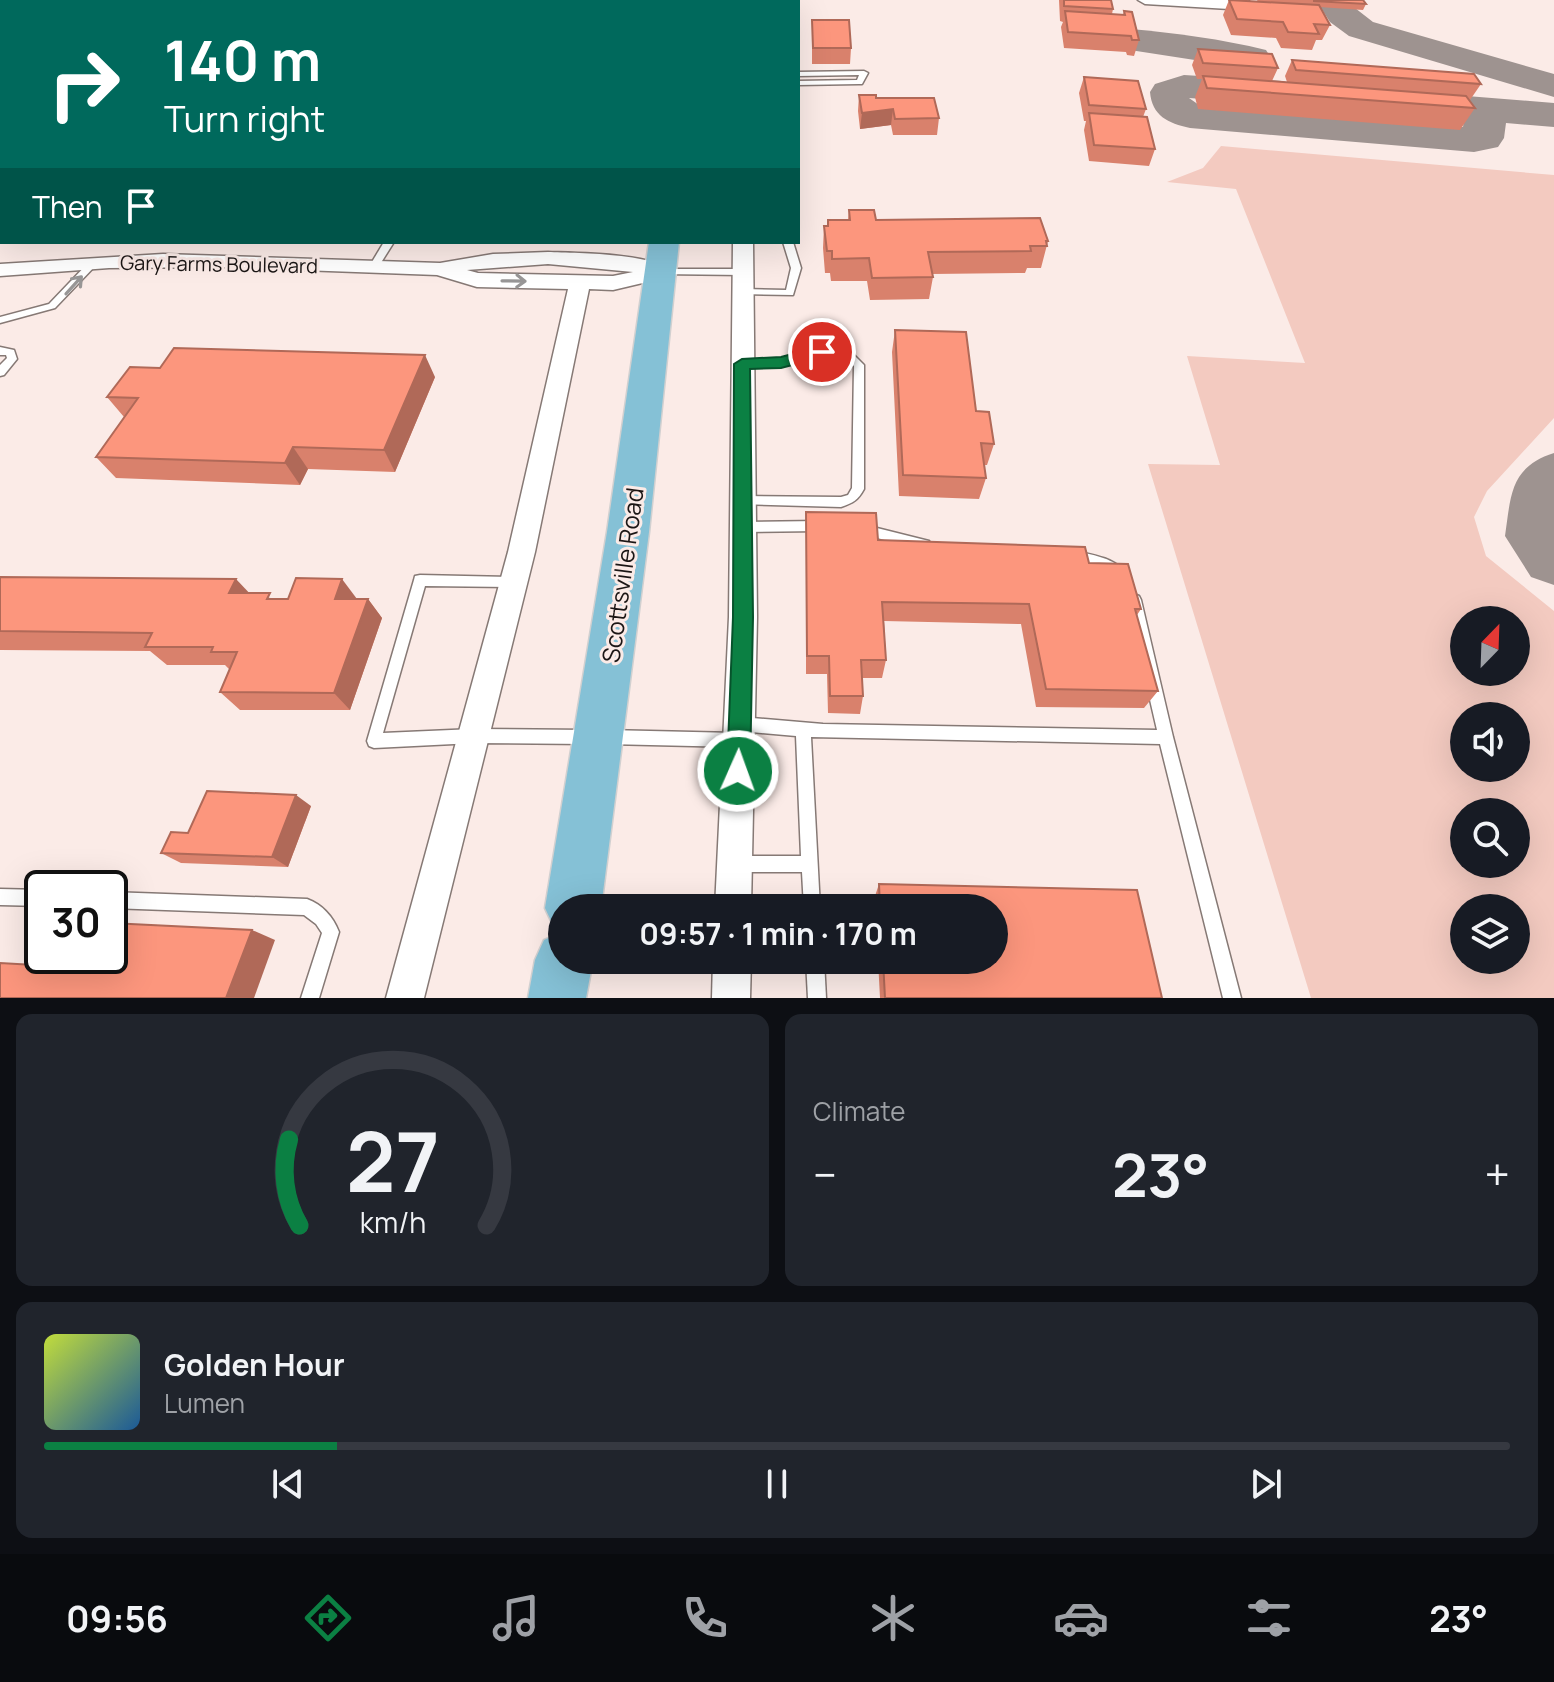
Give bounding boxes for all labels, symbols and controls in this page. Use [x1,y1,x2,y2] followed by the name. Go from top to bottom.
[164,21,321,98] text: 140 m
[32,32,136,136] icon: right
[164,94,325,143] text: Turn right
[119,184,163,228] icon: arrive
[32,186,103,227] text: Then
[120,249,318,279] street label: Gary Farms Boulevard
[500,273,527,288] one-way arrow
[65,275,84,295] one-way arrow
[788,318,856,386] pin
[800,330,844,374] icon: arrive
[593,485,651,665] street label: Scottsville Road
[1450,606,1530,686] north arrow
[1450,606,1530,974] map controls
[1450,702,1530,782] button: sound
[696,729,780,813] position arrow
[1450,798,1530,878] button: search
[24,870,128,974] speed limit sign: 30
[1450,894,1530,974] button: layers
[639,913,917,954] text: 09:57 · 1 min · 170 m
[813,1093,905,1129] text: Climate
[346,1103,439,1217] text: 27
[1112,1133,1210,1215] text: 23°
[813,1144,837,1204] text: −
[1485,1144,1510,1204] text: +
[359,1203,426,1242] text: km/h
[164,1344,345,1385] text: Golden Hour
[164,1385,245,1421] text: Lumen
[266,1462,310,1506] icon: previous
[755,1462,799,1506] icon: pause
[1244,1462,1288,1506] icon: next
[300,1590,356,1646] icon: directions
[488,1590,544,1646] icon: music
[677,1590,733,1646] icon: phone
[865,1590,921,1646] icon: climate
[1053,1590,1109,1646] icon: car
[1241,1590,1297,1646] icon: filters
[66,1594,168,1643] text: 09:56
[1429,1594,1488,1643] text: 23°

